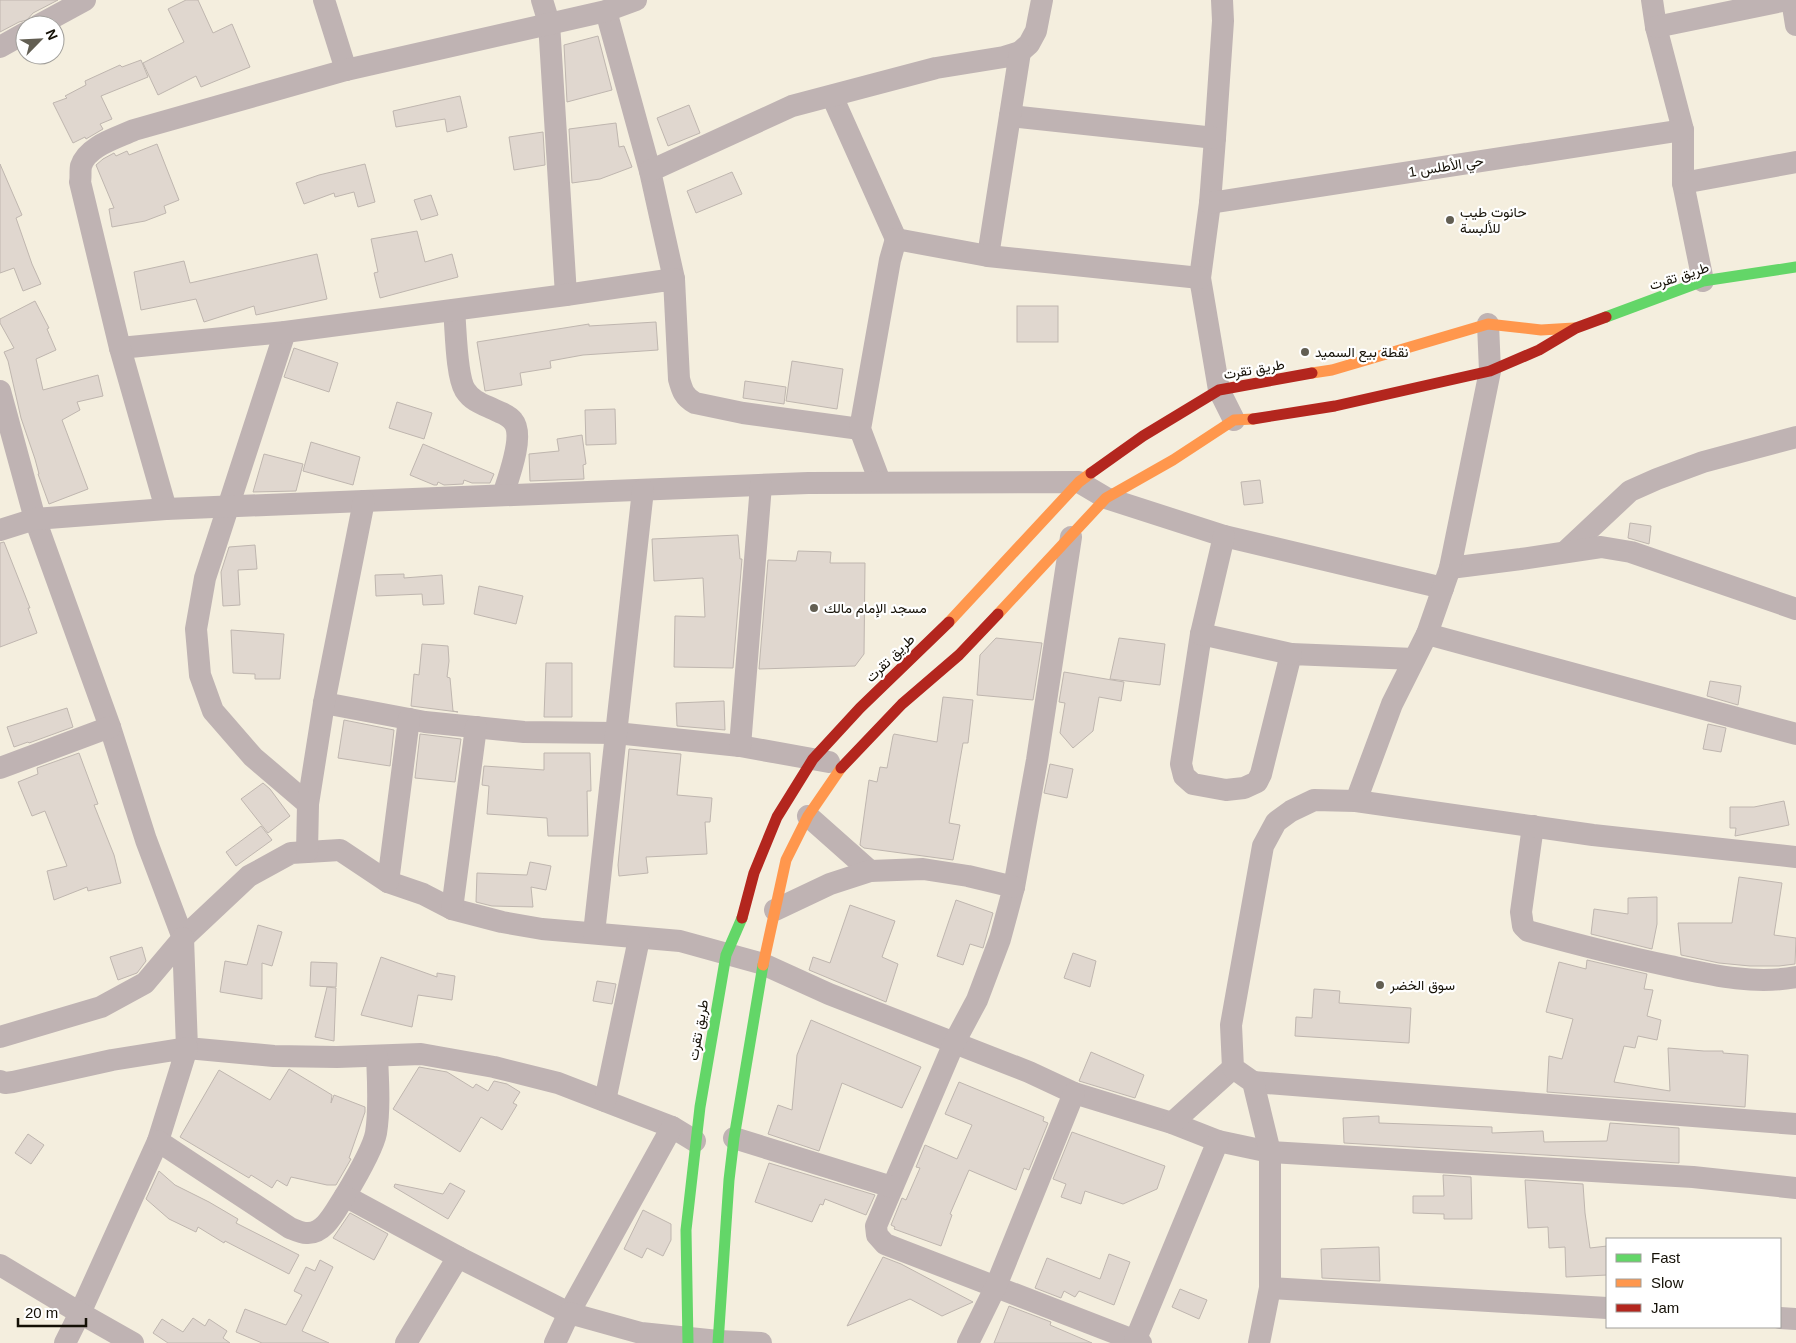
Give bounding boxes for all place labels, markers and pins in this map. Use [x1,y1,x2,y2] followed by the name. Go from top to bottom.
[1460,204,1527,237] place label: حانوت طيب للألبسة
[1444,214,1456,226] marker: حانوت طيب للألبسة
[1315,344,1408,363] place label: نقطة بيع السميد
[1299,346,1311,358] marker: نقطة بيع السميد
[824,600,927,618] place label: مسجد الإمام مالك
[808,602,820,614] marker: مسجد الإمام مالك
[1389,977,1455,994] place label: سوق الخضر
[1374,979,1386,991] marker: سوق الخضر

